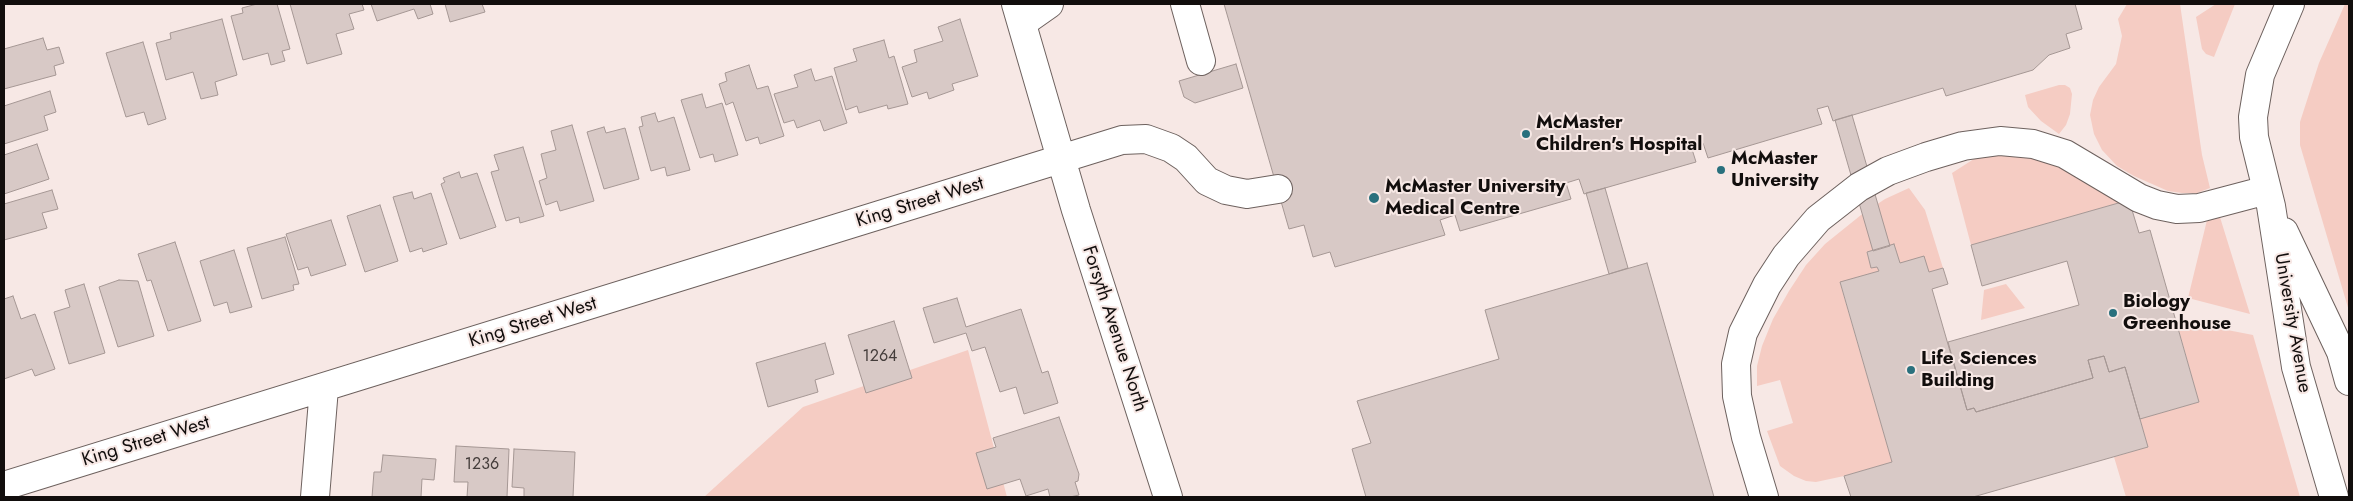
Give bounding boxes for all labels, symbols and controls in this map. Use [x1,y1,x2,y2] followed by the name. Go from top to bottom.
[1536,112,1702,156] place label: McMaster Children's Hospital
[1520,128,1532,140] marker: McMaster Children's Hospital
[1731,148,1819,192] place label: McMaster University
[1715,164,1727,176] marker: McMaster University
[853,173,987,233] street label: King Street West
[1385,176,1565,220] place label: McMaster University Medical Centre
[1367,191,1381,205] marker: McMaster University Medical Centre
[1076,243,1152,415] street label: Forsyth Avenue North
[2268,251,2316,395] street label: University Avenue
[2123,291,2231,335] place label: Biology Greenhouse
[466,293,600,353] street label: King Street West
[2107,307,2119,319] marker: Biology Greenhouse
[863,347,897,367] house number: 1264
[1921,348,2037,392] place label: Life Sciences Building
[1905,364,1917,376] marker: Life Sciences Building
[79,412,213,472] street label: King Street West
[465,455,499,475] house number: 1236

